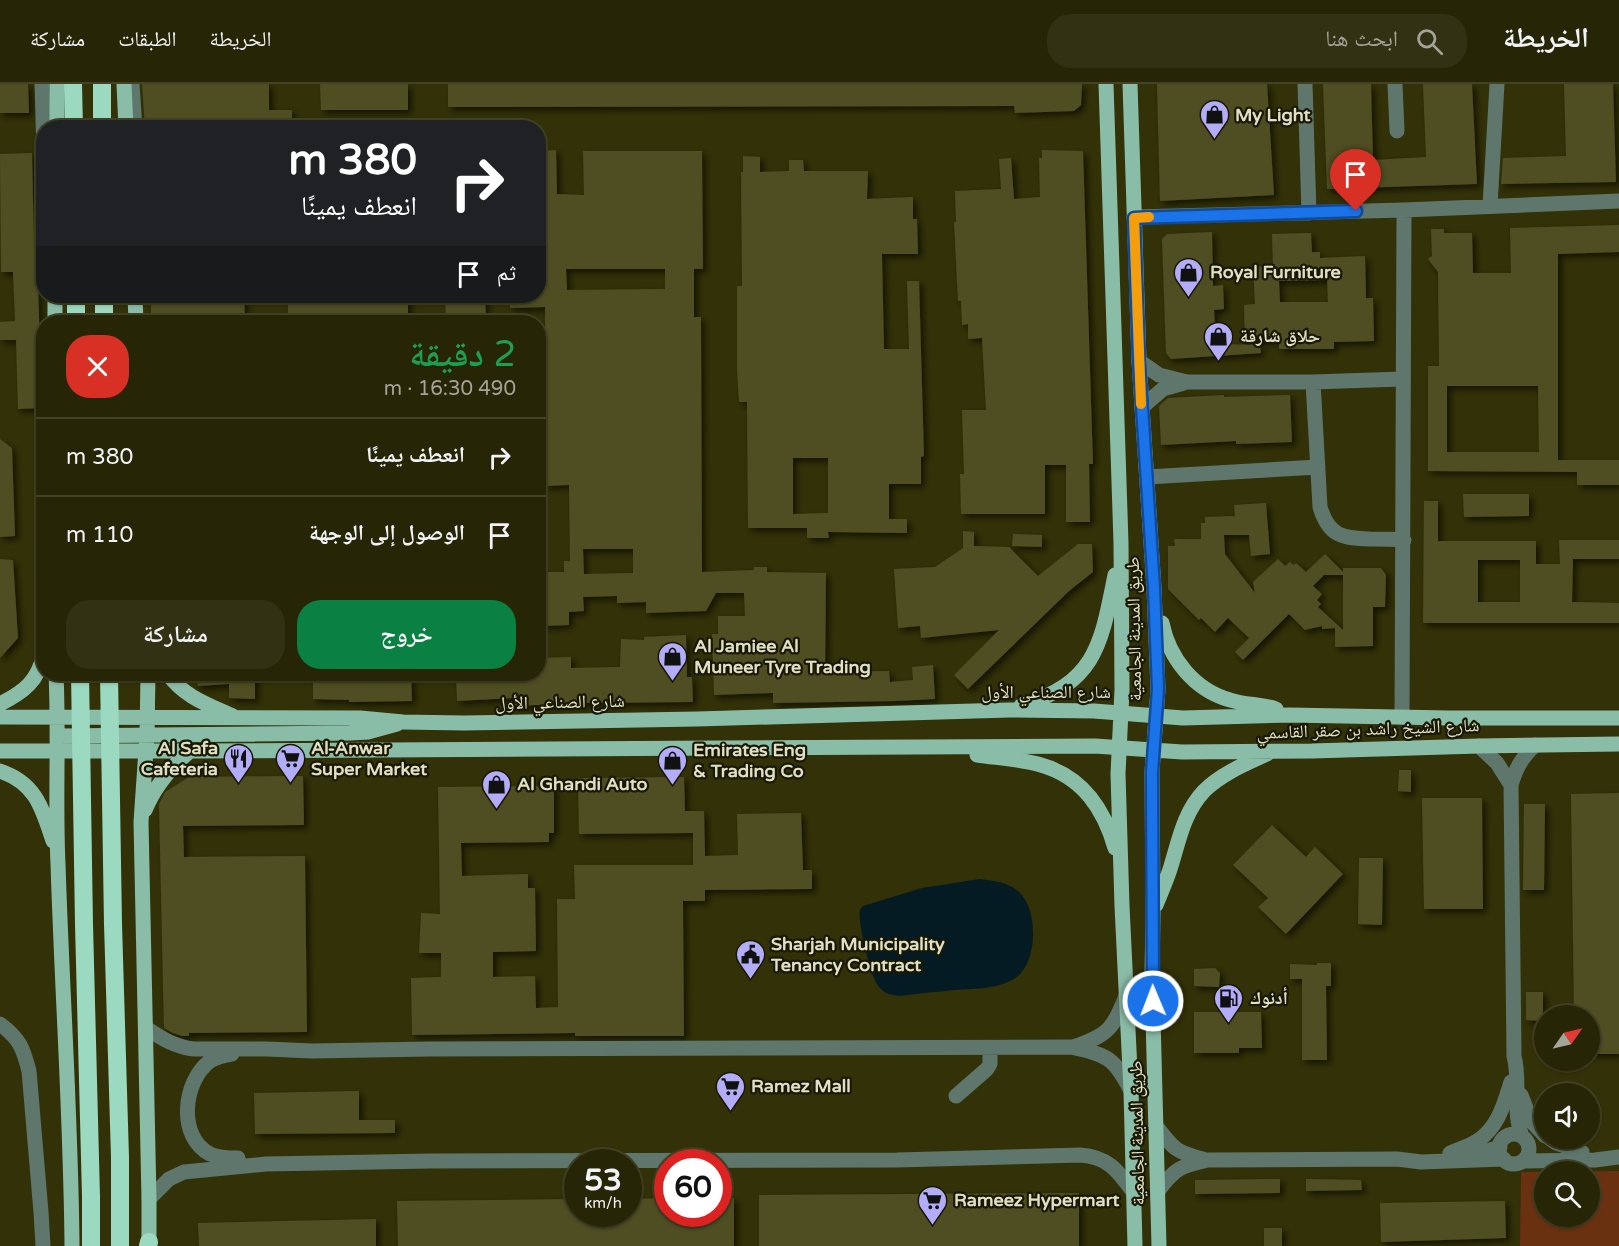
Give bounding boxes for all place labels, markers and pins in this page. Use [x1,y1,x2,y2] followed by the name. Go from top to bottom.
[1198,99,1230,141] shop icon: My Light
[1235,104,1311,126] place label: My Light
[1330,149,1381,211] pin
[1173,256,1205,298] shop icon: Royal Furniture
[1210,261,1341,283] place label: Royal Furniture
[1203,320,1235,362] shop icon: حلاق شارقة
[1240,325,1320,347] place label: حلاق شارقة
[694,635,871,678] place label: Al Jamiee Al Muneer Tyre Trading
[657,640,689,682] shop icon: Al Jamiee Al Muneer Tyre Trading
[141,737,218,780] place label: Al Safa Cafeteria
[311,737,427,780] place label: Al-Anwar Super Market
[693,739,806,782] place label: Emirates Eng & Trading Co
[223,742,255,784] restaurant icon: Al Safa Cafeteria
[274,742,306,784] supermarket icon: Al-Anwar Super Market
[656,744,688,786] shop icon: Emirates Eng & Trading Co
[480,768,512,810] shop icon: Al Ghandi Auto
[517,773,648,795] place label: Al Ghandi Auto
[770,933,945,976] place label: Sharjah Municipality Tenancy Contract
[734,938,766,980] public building icon: Sharjah Municipality Tenancy Contract
[1213,982,1245,1024] fuel station icon: أدنوك
[1250,987,1288,1009] place label: أدنوك
[714,1070,746,1112] supermarket icon: Ramez Mall
[751,1075,851,1097] place label: Ramez Mall
[917,1184,949,1226] supermarket icon: Rameez Hypermart
[954,1189,1120,1211] place label: Rameez Hypermart

